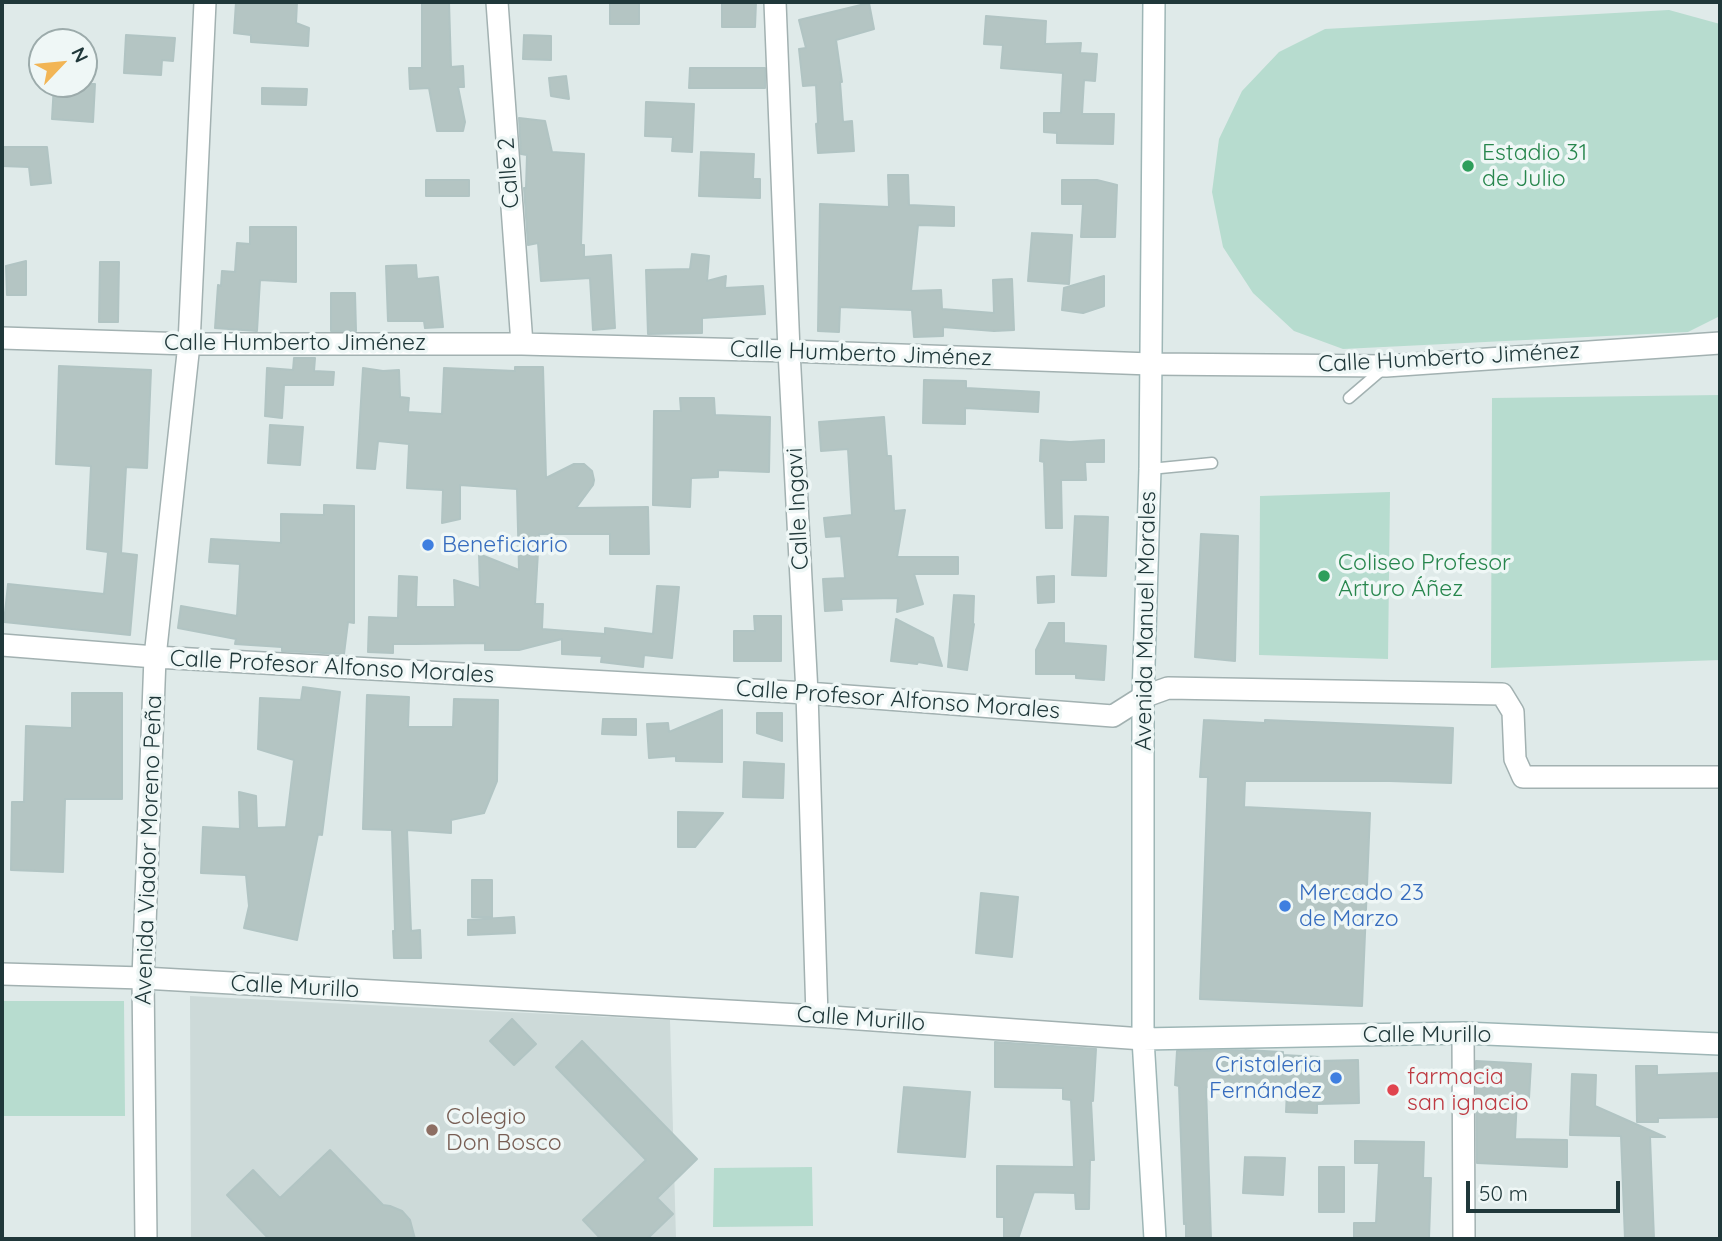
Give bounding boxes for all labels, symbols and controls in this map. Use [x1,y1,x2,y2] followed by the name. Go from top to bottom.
[28,28,98,98] north arrow
[66,43,94,66] text: N
[493,136,525,210] street label: Calle 2
[1482,139,1587,193] place label: Estadio 31 de Julio
[1460,158,1476,174] marker: Estadio 31 de Julio
[164,329,426,357] street label: Calle Humberto Jiménez
[729,336,993,372] street label: Calle Humberto Jiménez
[1317,337,1581,379] street label: Calle Humberto Jiménez
[781,447,815,571] street label: Calle Ingavi
[1130,491,1162,751] street label: Avenida Manuel Morales
[442,531,568,559] place label: Beneficiario
[420,537,436,553] marker: Beneficiario
[1338,549,1511,603] place label: Coliseo Profesor Arturo Áñez
[1316,568,1332,584] marker: Coliseo Profesor Arturo Áñez
[169,645,495,689] street label: Calle Profesor Alfonso Morales
[735,675,1061,725] street label: Calle Profesor Alfonso Morales
[130,695,168,1005] street label: Avenida Viador Moreno Peña
[1299,879,1424,933] place label: Mercado 23 de Marzo
[1277,898,1293,914] marker: Mercado 23 de Marzo
[230,970,360,1004] street label: Calle Murillo
[796,1001,926,1037] street label: Calle Murillo
[1363,1021,1491,1049] street label: Calle Murillo
[1209,1051,1322,1105] place label: Cristaleria Fernández
[1407,1063,1529,1117] place label: farmacia san ignacio
[1328,1070,1344,1086] marker: Cristaleria Fernández
[1385,1082,1401,1098] marker: farmacia san ignacio
[446,1103,562,1157] place label: Colegio Don Bosco
[424,1122,440,1138] marker: Colegio Don Bosco
[1470,1168,1624,1212] scale bar
[1479,1180,1528,1206] text: 50 m

